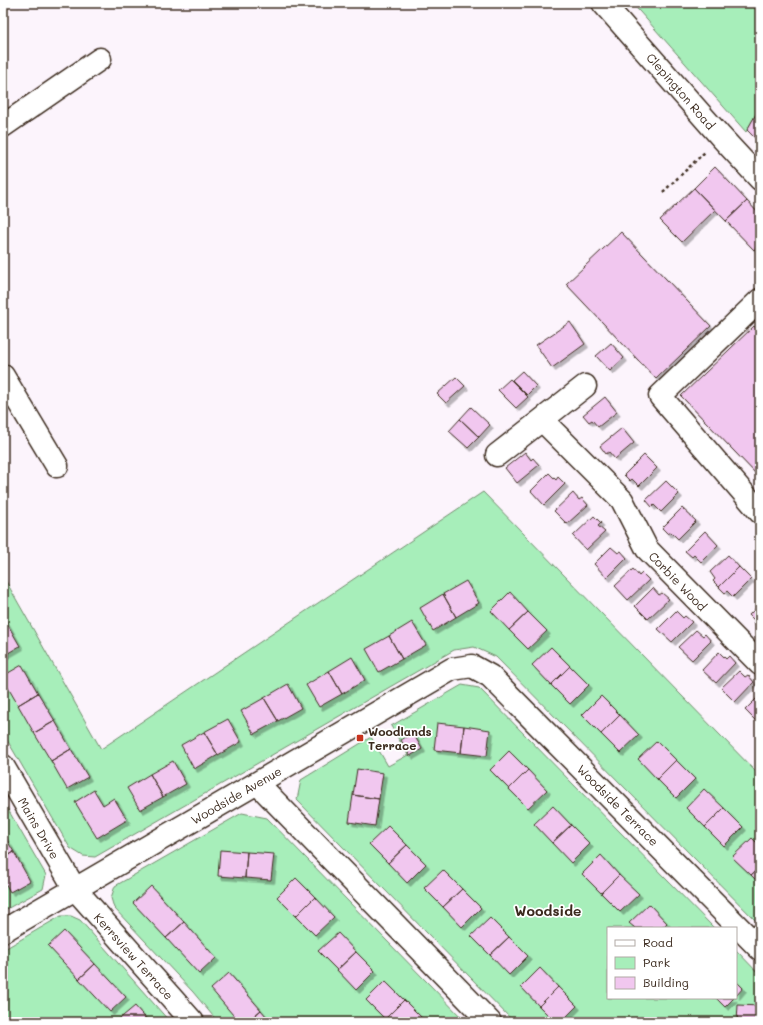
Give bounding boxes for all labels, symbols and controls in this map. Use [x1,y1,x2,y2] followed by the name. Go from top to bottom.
[643,49,719,133] street label: Clepington Road
[646,548,711,614] street label: Corbie Wood
[368,723,432,753] place label: Woodlands Terrace
[355,733,365,743] marker: Woodlands Terrace
[574,761,662,849] street label: Woodside Terrace
[188,763,284,827] street label: Woodside Avenue
[15,794,63,862] street label: Mains Drive
[515,901,581,920] district label: Woodside
[91,909,177,1003] street label: Kerrsview Terrace
[607,927,737,999] legend
[643,934,673,950] text: Road
[643,954,670,970] text: Park
[643,974,689,990] text: Building

